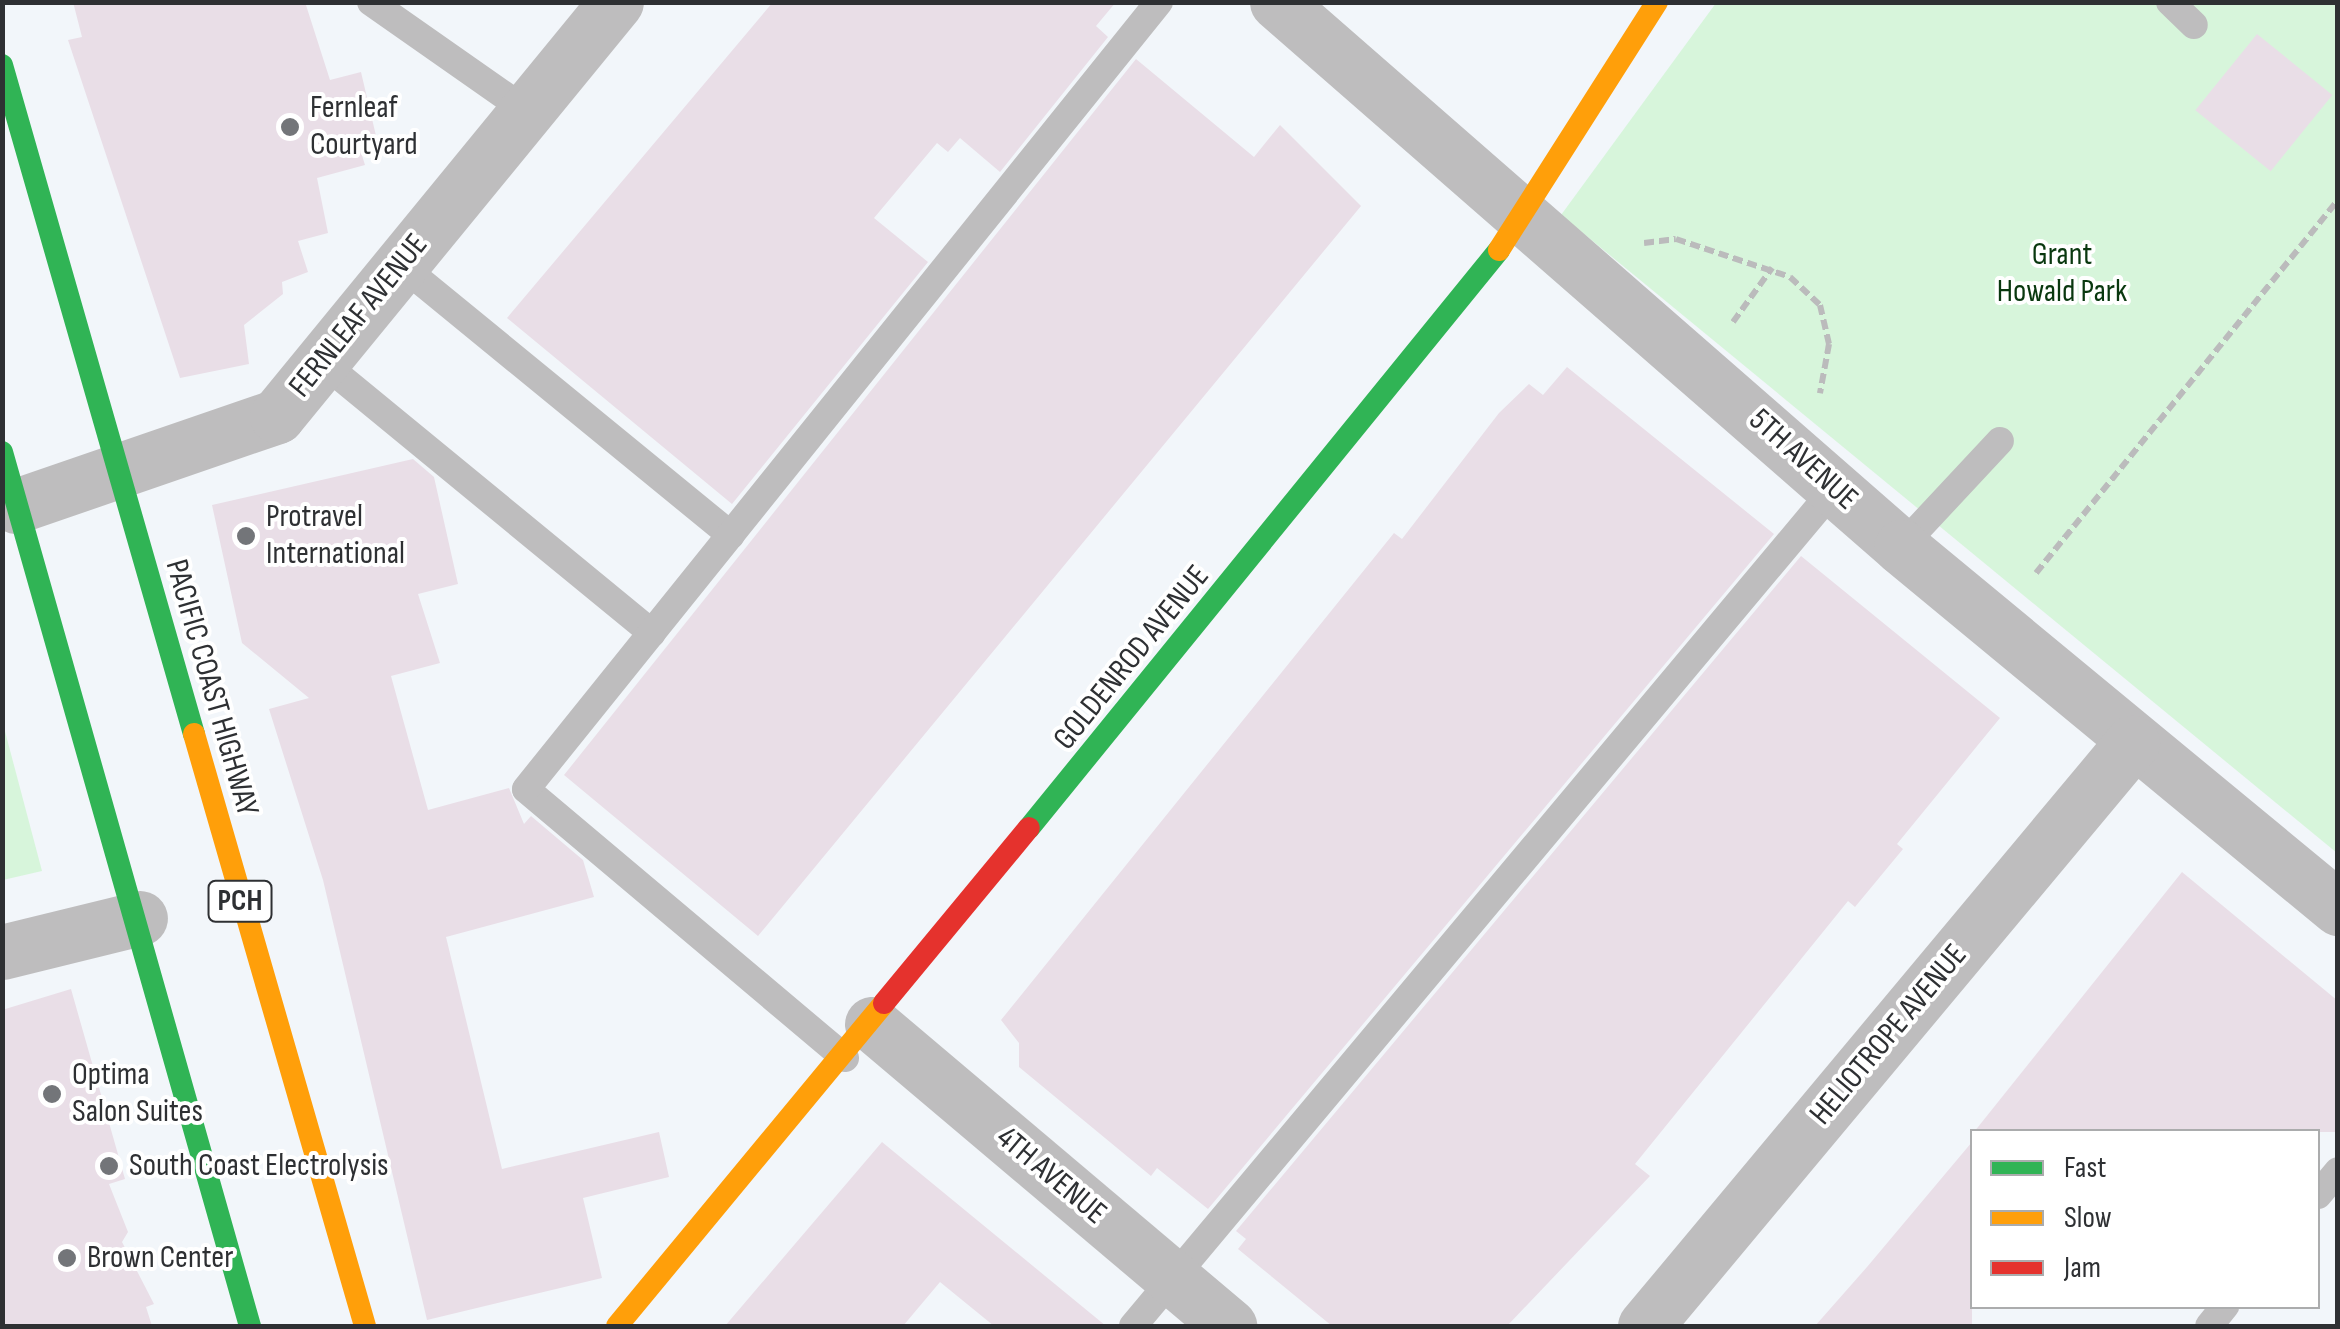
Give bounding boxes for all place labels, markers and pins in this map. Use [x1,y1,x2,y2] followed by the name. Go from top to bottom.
[310,90,417,165] place label: Fernleaf Courtyard
[279,116,301,138] marker: Fernleaf Courtyard
[266,499,405,574] place label: Protravel International
[235,525,257,547] marker: Protravel International
[72,1057,203,1132] place label: Optima Salon Suites
[41,1083,63,1105] marker: Optima Salon Suites
[129,1147,389,1185] place label: South Coast Electrolysis
[98,1155,120,1177] marker: South Coast Electrolysis
[87,1239,233,1277] place label: Brown Center
[56,1247,78,1269] marker: Brown Center

